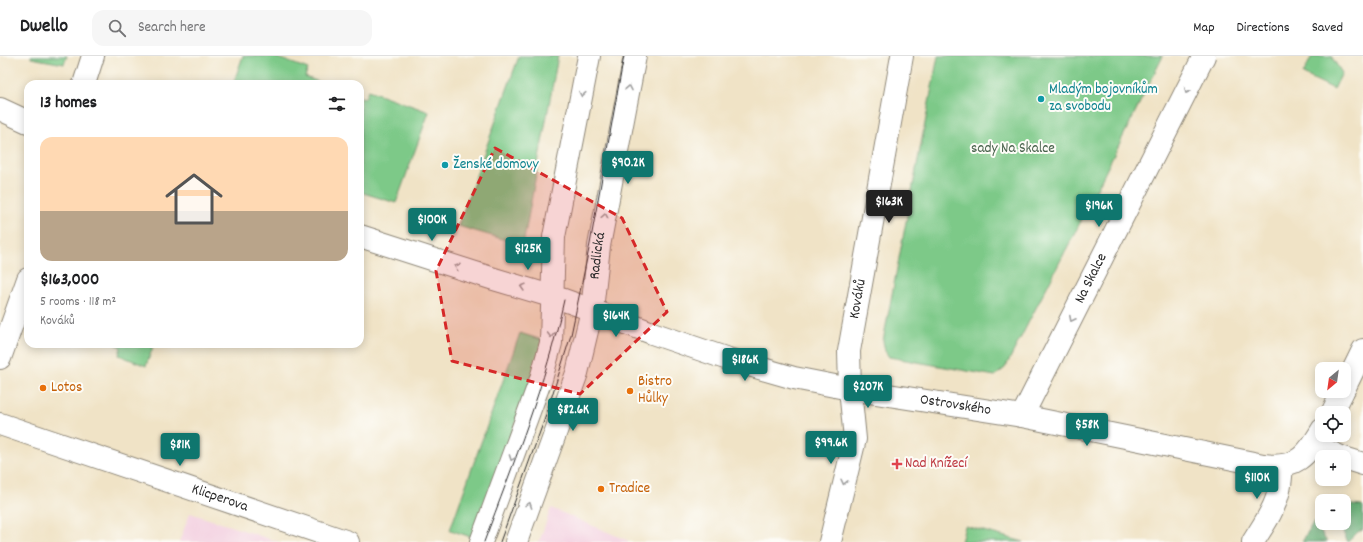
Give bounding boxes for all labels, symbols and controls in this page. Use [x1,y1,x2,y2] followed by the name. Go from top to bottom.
[92,10,372,46] search box
[20,14,68,41] text: Dwello
[106,17,128,39] icon: search
[138,17,206,39] text: Search here
[1193,18,1215,38] text: Map
[1237,18,1290,38] text: Directions
[1312,18,1343,38] text: Saved
[1049,79,1158,118] place label: Mladým bojovníkům za svobodu
[624,85,633,91] one-way arrow
[1184,87,1192,94] one-way arrow
[578,91,587,98] one-way arrow
[40,92,97,116] text: 13 homes
[326,93,348,115] icon: filters
[1036,94,1046,104] marker: Mladým bojovníkům za svobodu
[971,138,1055,160] park label: sady Na Skalce
[595,151,661,185] pin: $90.2K
[453,154,540,176] place label: Ženské domovy
[611,154,645,173] text: $90.2K
[440,160,450,170] marker: Ženské domovy
[158,163,230,235] icon: home
[861,190,917,224] pin: $163K
[875,193,903,212] text: $163K
[1071,194,1127,228] pin: $196K
[1085,197,1113,216] text: $196K
[404,208,460,242] pin: $100K
[417,211,447,230] text: $100K
[600,213,608,219] one-way arrow
[584,230,612,281] street label: Radlická
[500,237,556,271] pin: $125K
[514,240,542,259] text: $125K
[1069,249,1114,308] street label: Na Skalce
[454,263,461,272] one-way arrow
[40,269,99,293] text: $163,000
[844,277,873,321] street label: Kováků
[520,283,527,292] one-way arrow
[40,293,116,312] text: 5 rooms · 118 m²
[588,304,644,338] pin: $164K
[602,307,630,326] text: $164K
[40,312,75,331] text: Kováků
[1069,315,1076,323] one-way arrow
[547,332,555,338] one-way arrow
[717,348,773,382] pin: $186K
[731,351,759,370] text: $186K
[1315,362,1351,398] north arrow
[1315,362,1351,530] map controls
[638,371,672,410] place label: Bistro Hůlky
[840,375,896,409] pin: $207K
[51,377,82,399] place label: Lotos
[853,378,883,397] text: $207K
[38,383,48,393] marker: Lotos
[625,386,635,396] marker: Bistro Hůlky
[918,389,993,422] street label: Ostrovského
[540,398,606,432] pin: $82.6K
[557,401,589,420] text: $82.6K
[1315,406,1351,442] button: locate
[1063,413,1111,447] pin: $58K
[1075,416,1099,435] text: $58K
[798,431,864,465] pin: $99.6K
[156,433,204,467] pin: $81K
[814,434,848,453] text: $99.6K
[170,436,190,455] text: $81K
[1315,450,1351,486] button: +
[905,453,968,475] place label: Nad Knížecí
[508,455,516,462] one-way arrow
[892,459,902,469] marker: Nad Knížecí
[1229,466,1285,500] pin: $110K
[1244,469,1270,488] text: $110K
[609,478,650,500] place label: Tradice
[189,479,252,519] street label: Klicperova
[841,479,849,486] one-way arrow
[596,484,606,494] marker: Tradice
[1315,494,1351,530] button: −
[524,502,532,509] one-way arrow

